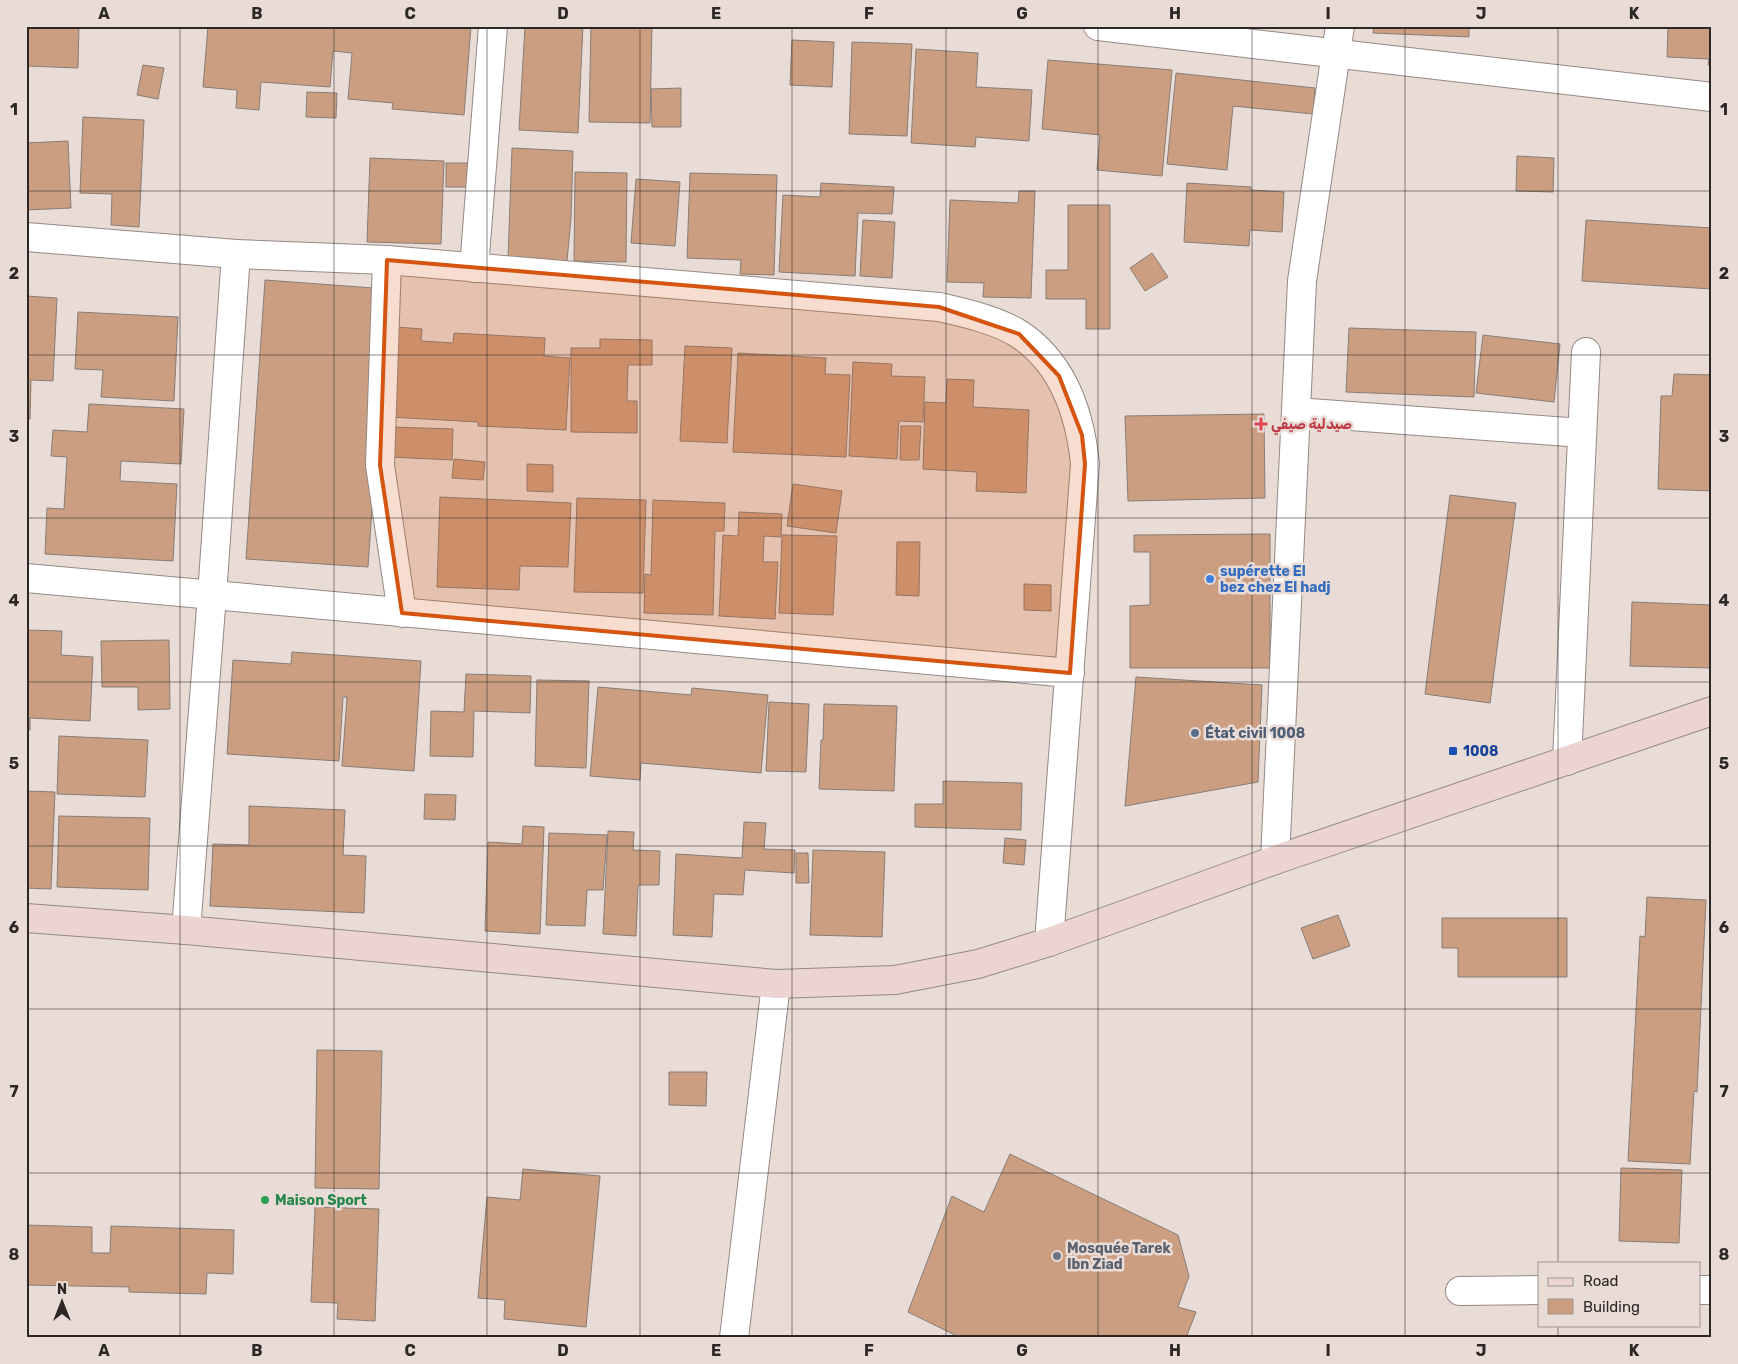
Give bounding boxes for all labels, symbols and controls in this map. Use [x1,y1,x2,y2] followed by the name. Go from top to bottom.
[98,4,110,23] text: A
[251,4,263,23] text: B
[404,4,416,23] text: C
[557,4,569,23] text: D
[711,4,721,23] text: E
[864,4,874,23] text: F
[1016,4,1028,23] text: G
[1169,4,1181,23] text: H
[1325,4,1331,23] text: I
[1476,4,1486,23] text: J
[1629,4,1640,23] text: K
[10,100,18,119] text: 1
[1720,100,1728,119] text: 1
[9,264,19,283] text: 2
[1719,264,1729,283] text: 2
[1271,416,1352,435] place label: صيدلية صيفي
[1255,418,1267,430] marker: صيدلية صيفي
[9,427,19,446] text: 3
[1719,427,1729,446] text: 3
[1220,563,1331,596] place label: supérette El bez chez El hadj
[1204,573,1216,585] marker: supérette El bez chez El hadj
[9,591,20,610] text: 4
[1719,591,1730,610] text: 4
[1205,724,1305,742] place label: État civil 1008
[1189,727,1201,739] marker: État civil 1008
[1463,743,1498,760] place label: 1008
[1447,745,1459,757] marker: 1008
[9,754,19,773] text: 5
[1719,754,1729,773] text: 5
[9,918,19,937] text: 6
[1719,918,1729,937] text: 6
[9,1082,19,1101] text: 7
[1719,1082,1729,1101] text: 7
[275,1192,367,1209] place label: Maison Sport
[259,1194,271,1206] marker: Maison Sport
[1067,1240,1171,1273] place label: Mosquée Tarek Ibn Ziad
[9,1245,20,1264] text: 8
[1719,1245,1730,1264] text: 8
[1051,1250,1063,1262] marker: Mosquée Tarek Ibn Ziad
[1538,1262,1700,1326] legend
[1583,1272,1619,1290] text: Road
[38,1276,88,1326] north arrow
[57,1281,67,1298] text: N
[1583,1298,1640,1316] text: Building
[98,1341,110,1360] text: A
[251,1341,263,1360] text: B
[404,1341,416,1360] text: C
[557,1341,569,1360] text: D
[711,1341,721,1360] text: E
[864,1341,874,1360] text: F
[1016,1341,1028,1360] text: G
[1169,1341,1181,1360] text: H
[1325,1341,1331,1360] text: I
[1476,1341,1486,1360] text: J
[1629,1341,1640,1360] text: K

